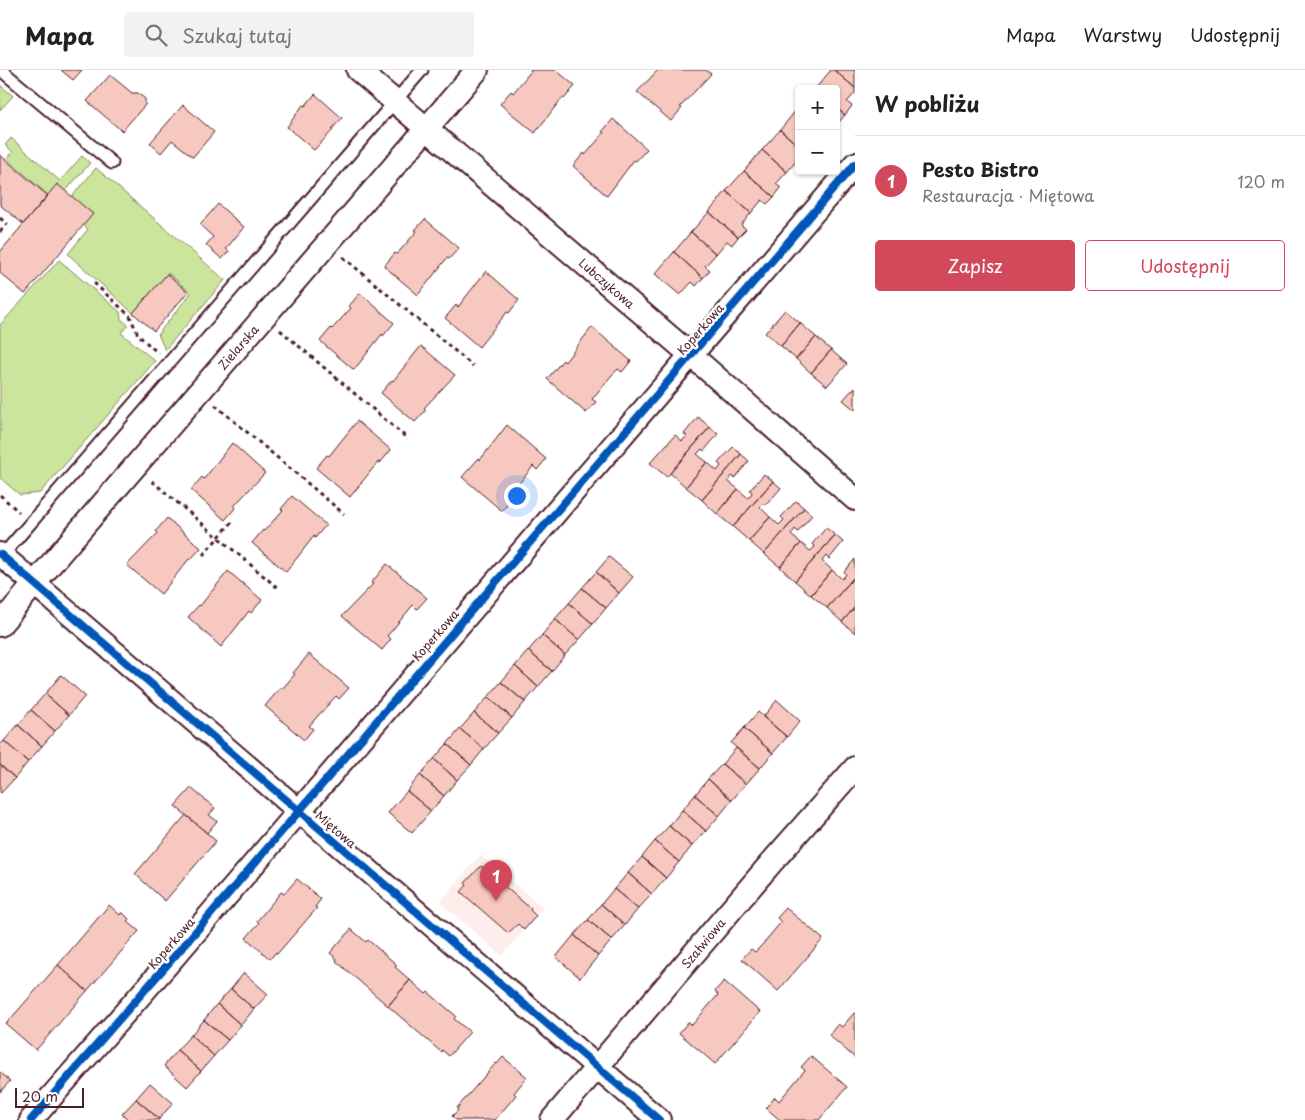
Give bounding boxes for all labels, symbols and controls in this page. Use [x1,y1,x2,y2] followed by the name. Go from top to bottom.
[124,12,474,57] search box
[25,17,94,53] text: Mapa
[142,21,170,49] icon: search
[182,21,292,49] text: Szukaj tutaj
[1006,21,1056,48] text: Mapa
[1084,21,1162,48] text: Warstwy
[1190,21,1280,48] text: Udostępnij
[795,85,840,175] map controls
[795,85,840,130] button: +
[875,87,980,119] text: W pobliżu
[795,130,840,175] button: −
[922,155,1039,183] text: Pesto Bistro
[887,169,895,193] text: 1
[1238,169,1285,193] text: 120 m
[922,183,1094,207] text: Restauracja · Miętowa
[875,240,1075,291] button: Zapisz
[1085,240,1285,291] button: Udostępnij
[575,254,639,313] street label: Lubczykowa
[672,299,728,359] street label: Koperkowa
[213,320,263,373] street label: Zielarska
[504,483,530,509] your location
[407,605,463,665] street label: Koperkowa
[312,806,361,852] street label: Miętowa
[480,860,512,901] pin: 1
[143,913,199,973] street label: Koperkowa
[677,914,730,972] street label: Szałwiowa
[15,1085,84,1108] scale bar
[22,1086,58,1107] text: 20 m

